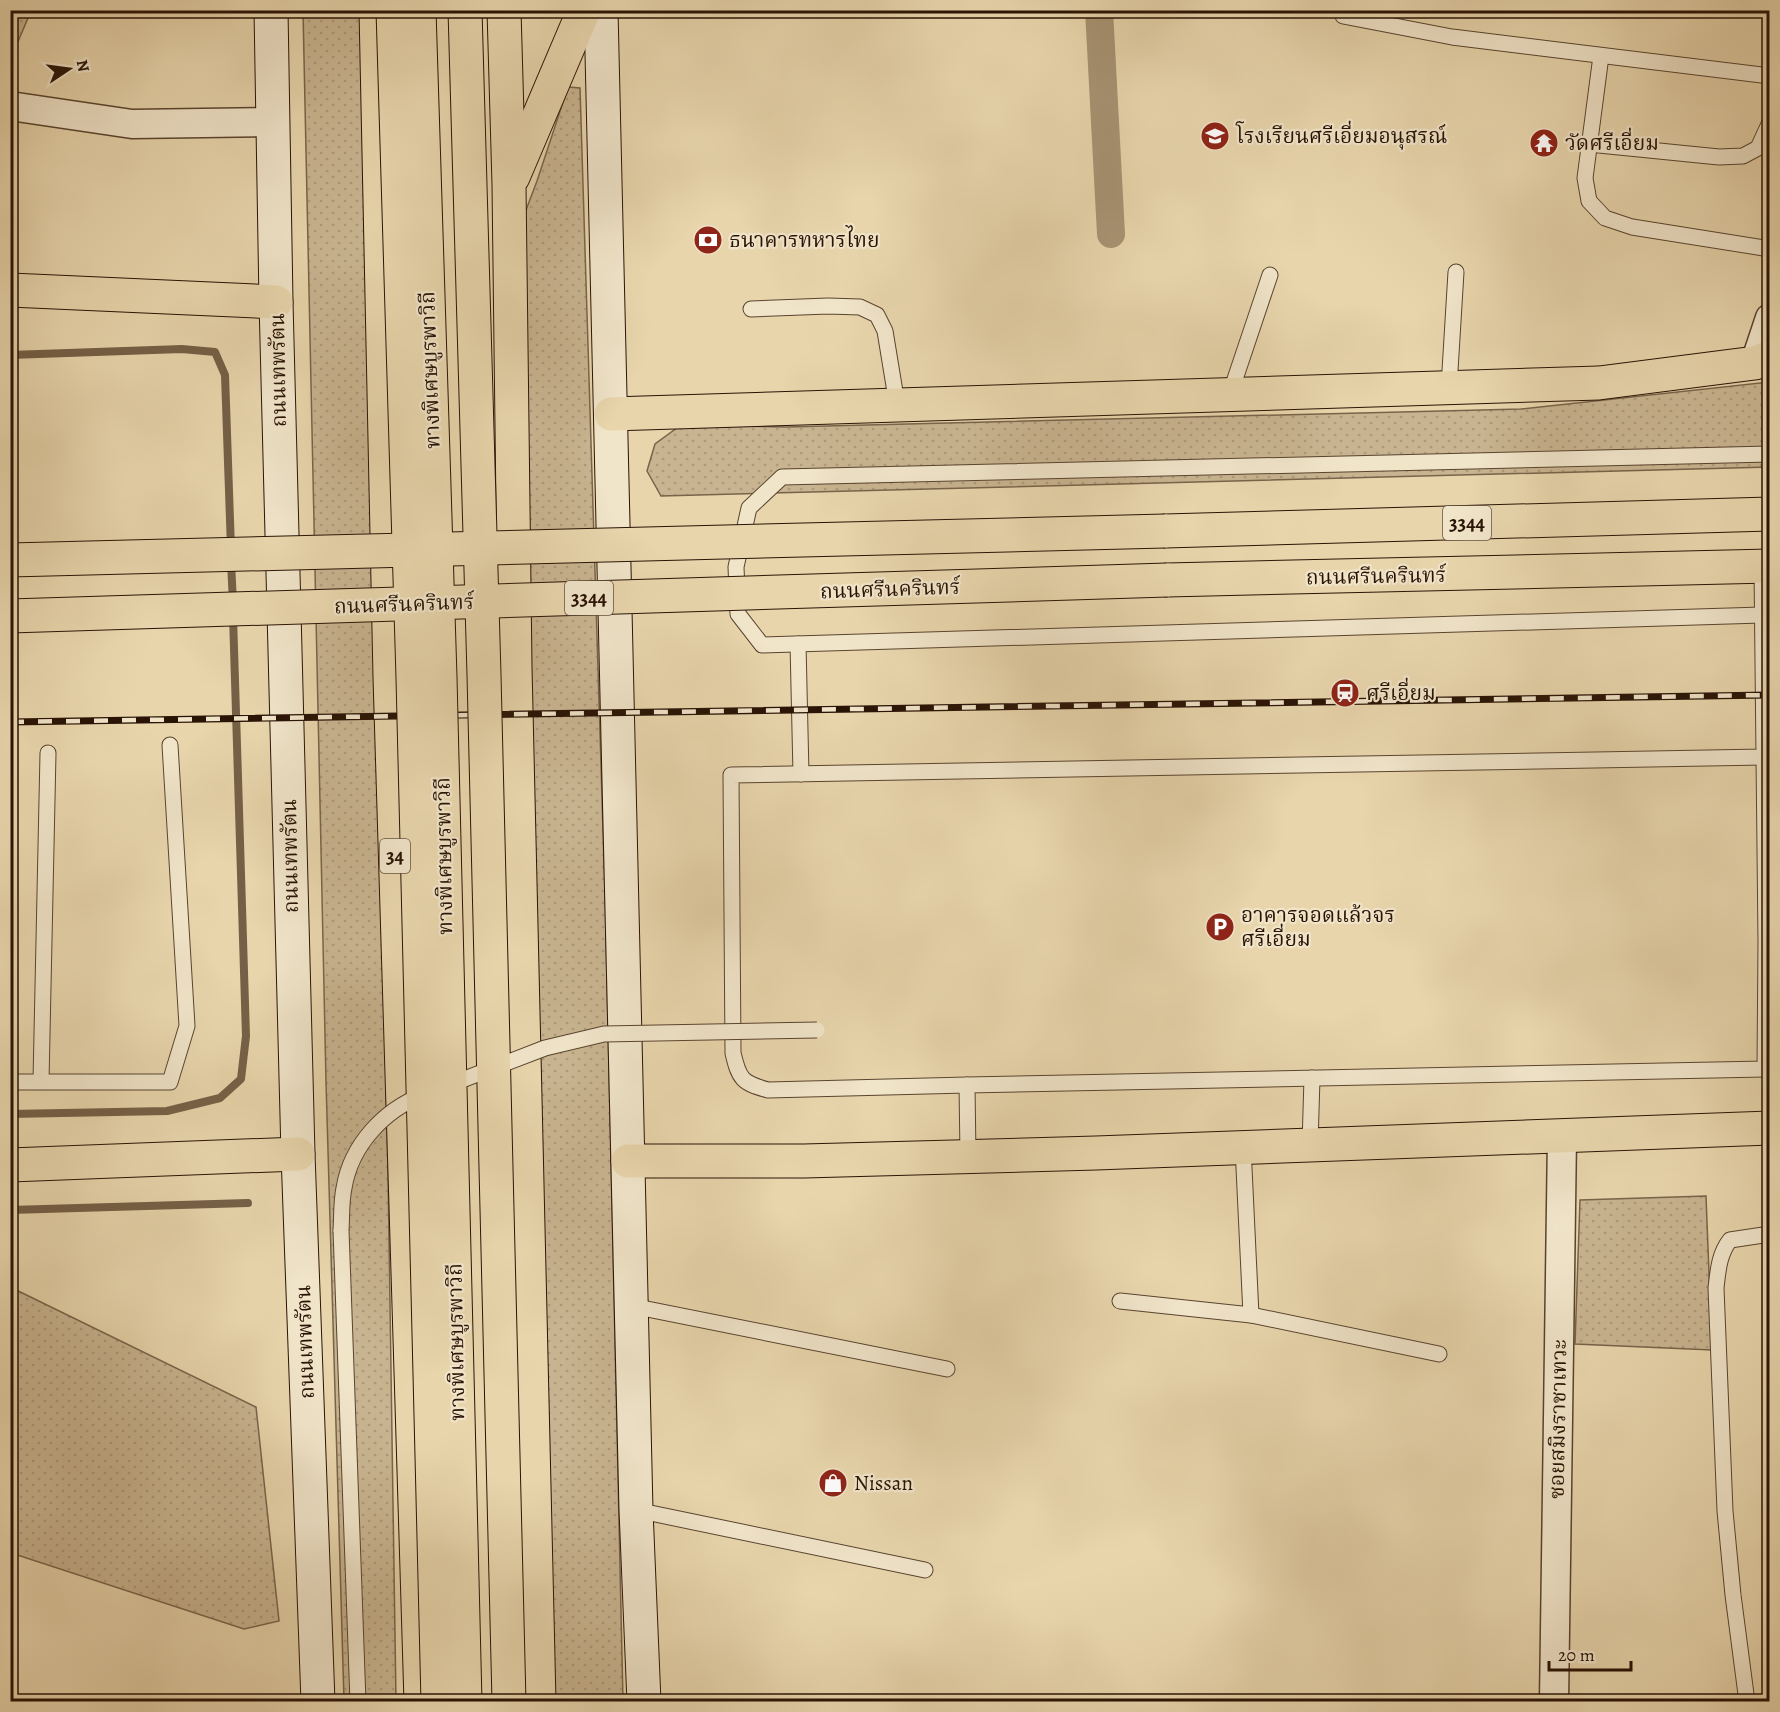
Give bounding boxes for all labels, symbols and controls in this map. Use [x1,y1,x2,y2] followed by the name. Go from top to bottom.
[39,39,99,99] north arrow
[71,58,95,74] text: N
[1199,120,1231,152] school or university icon: โรงเรียนศรีเอี่ยมอนุสรณ์
[1235,120,1447,150] place label: โรงเรียนศรีเอี่ยมอนุสรณ์
[1528,127,1560,159] temple icon: วัดศรีเอี่ยม
[1565,127,1659,157] place label: วัดศรีเอี่ยม
[692,224,724,256] bank icon: ธนาคารทหารไทย
[729,225,879,254] place label: ธนาคารทหารไทย
[413,291,447,449] street label: ทางพิเศษบูรพาวิถี
[263,313,293,427] street label: ถนนเทพรัตน
[1443,506,1491,540] road number: 3344
[1306,561,1447,591] street label: ถนนศรีนครินทร์
[819,573,962,605] street label: ถนนศรีนครินทร์
[565,581,613,615] road number: 3344
[333,588,476,620] street label: ถนนศรีนครินทร์
[1329,677,1361,709] station icon: ศรีเอี่ยม
[1366,677,1436,707] place label: ศรีเอี่ยม
[429,777,459,935] street label: ทางพิเศษบูรพาวิถี
[275,799,305,913] street label: ถนนเทพรัตน
[380,839,410,873] road number: 34
[1241,901,1395,953] place label: อาคารจอดแล้วจร ศรีเอี่ยม
[1204,911,1236,943] parking icon: อาคารจอดแล้วจร ศรีเอี่ยม
[441,1263,471,1421] street label: ทางพิเศษบูรพาวิถี
[289,1284,321,1400] street label: ถนนเทพรัตน
[1543,1339,1573,1499] street label: ซอยสมิงราชาเทวะ
[817,1467,849,1499] shop icon: Nissan
[854,1469,913,1497] place label: Nissan
[1549,1634,1632,1672] scale bar
[1558,1643,1595,1667] text: 20 m

